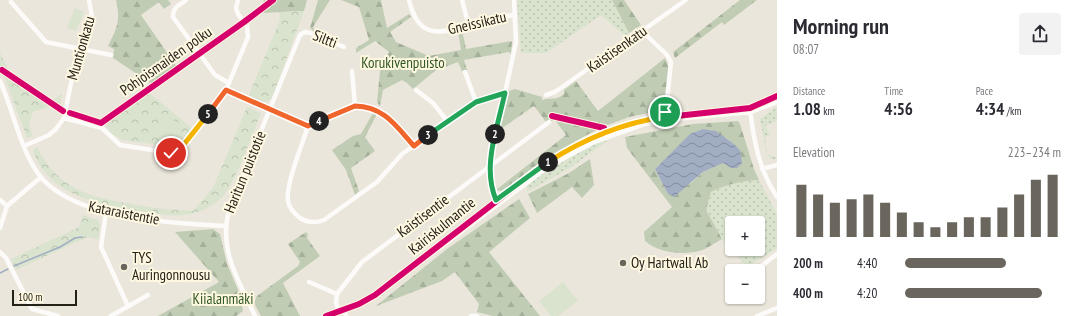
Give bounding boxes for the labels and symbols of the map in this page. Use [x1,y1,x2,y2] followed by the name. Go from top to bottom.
[446,7,508,38] street label: Gneissikatu
[62,14,99,82] street label: Muntionkatu
[583,21,650,76] street label: Kaistisenkatu
[116,22,215,99] street label: Pohjoismaiden polku
[310,25,340,52] street label: Siltti
[361,53,445,72] park label: Korukivenpuisto
[648,95,682,129] pin
[198,104,218,124] pin: 5
[309,111,329,131] pin: 4
[485,124,505,144] pin: 2
[418,125,438,145] pin: 3
[219,128,270,216] street label: Haritun puistotie
[154,136,188,170] pin
[538,152,558,172] pin: 1
[393,190,452,241] street label: Kaistisentie
[404,193,479,258] street label: Kairiskulmantie
[87,196,161,229] street label: Kataraistentie
[132,248,210,284] place label: TYS Auringonnousu
[631,253,708,272] place label: Oy Hartwall Ab
[618,258,628,268] marker: Oy Hartwall Ab
[119,262,129,272] marker: TYS Auringonnousu
[12,288,77,307] scale bar
[193,289,253,308] park label: Kiialanmäki

